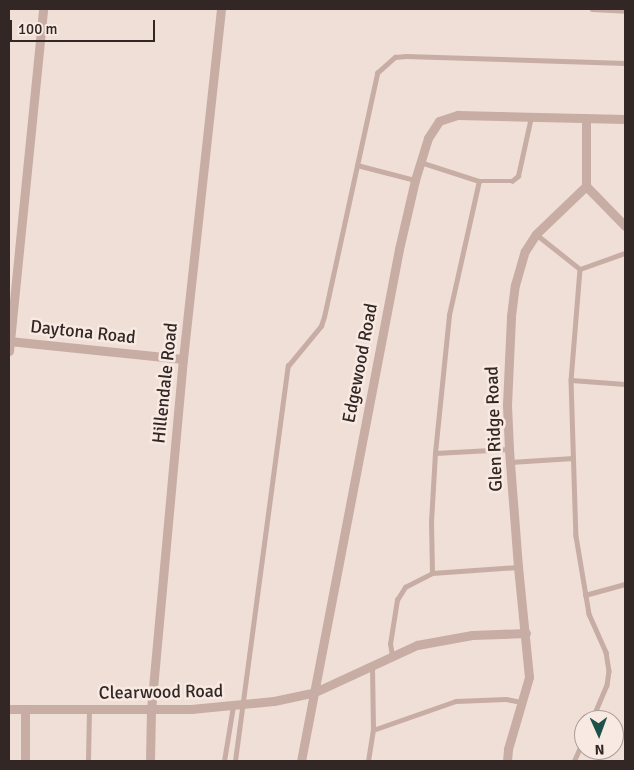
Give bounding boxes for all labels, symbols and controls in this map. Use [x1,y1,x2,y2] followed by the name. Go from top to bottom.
[12,10,158,42] scale bar
[18,20,58,38] text: 100 m
[338,301,382,425] street label: Edgewood Road
[29,316,137,348] street label: Daytona Road
[148,322,182,444] street label: Hillendale Road
[481,366,507,492] street label: Glen Ridge Road
[99,680,223,704] street label: Clearwood Road
[574,710,624,760] north arrow
[594,741,605,758] text: N

